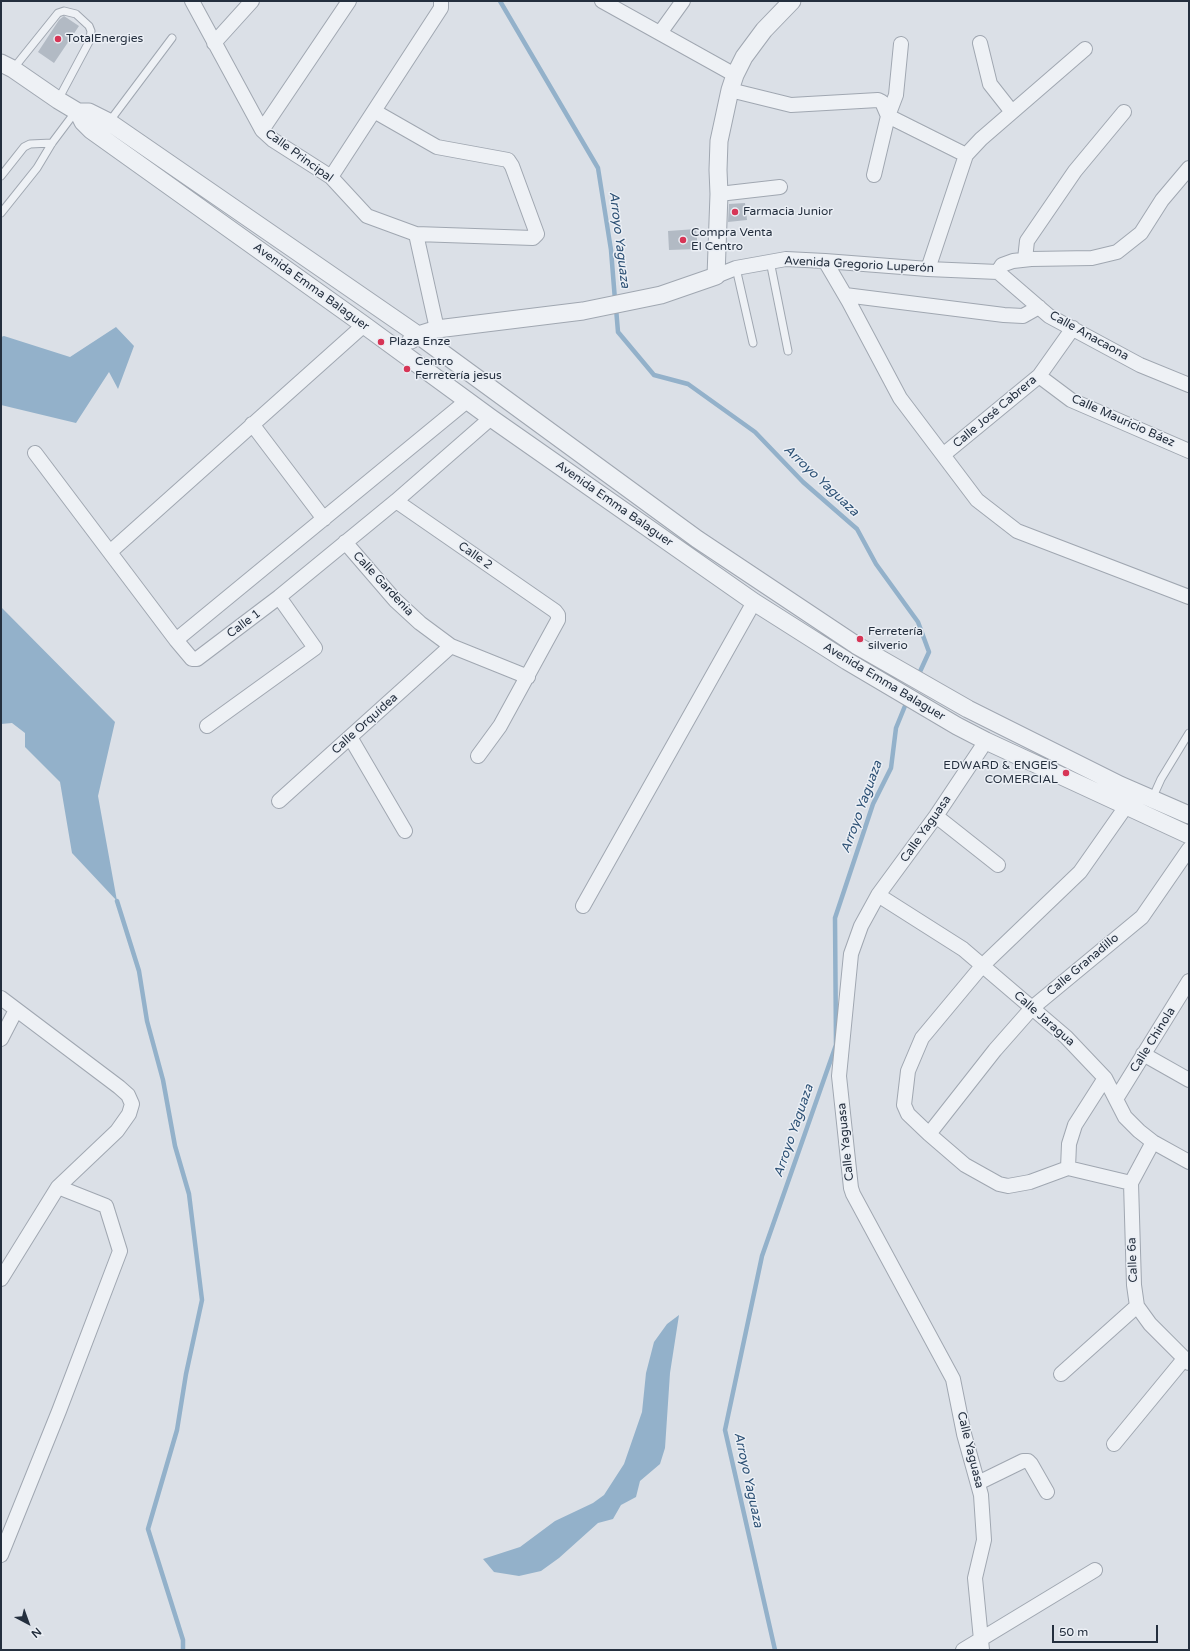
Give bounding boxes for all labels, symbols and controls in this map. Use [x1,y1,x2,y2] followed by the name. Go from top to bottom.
[66,32,143,46] place label: TotalEnergies
[53,34,63,44] marker: TotalEnergies
[262,127,336,185] street label: Calle Principal
[605,191,633,289] water label: Arroyo Yaguaza
[743,205,833,219] place label: Farmacia Junior
[730,207,740,217] marker: Farmacia Junior
[691,226,772,254] place label: Compra Venta El Centro
[678,235,688,245] marker: Compra Venta El Centro
[250,240,372,334] street label: Avenida Emma Balaguer
[784,254,934,276] street label: Avenida Gregorio Luperón
[1047,308,1131,364] street label: Calle Anacaona
[389,335,450,349] place label: Plaza Enze
[376,337,386,347] marker: Plaza Enze
[415,355,502,383] place label: Centro Ferretería jesus
[402,364,412,374] marker: Centro Ferretería jesus
[950,373,1040,451] street label: Calle José Cabrera
[1069,392,1177,450] street label: Calle Mauricio Báez
[780,442,862,520] water label: Arroyo Yaguaza
[553,458,675,550] street label: Avenida Emma Balaguer
[455,539,495,573] street label: Calle 2
[350,549,416,619] street label: Calle Gardenia
[224,607,264,641] street label: Calle 1
[868,625,923,653] place label: Ferretería silverio
[855,634,865,644] marker: Ferretería silverio
[820,640,948,724] street label: Avenida Emma Balaguer
[329,691,401,757] street label: Calle Orquídea
[838,759,886,855] water label: Arroyo Yaguaza
[943,759,1058,787] place label: EDWARD & ENGElS COMERCIAL
[1061,768,1071,778] marker: EDWARD & ENGElS COMERCIAL
[898,793,954,865] street label: Calle Yaguasa
[1044,931,1122,999] street label: Calle Granadillo
[1010,989,1078,1049] street label: Calle Jaragua
[1127,1005,1179,1075] street label: Calle Chinola
[771,1083,817,1179] water label: Arroyo Yaguaza
[835,1102,857,1182] street label: Calle Yaguasa
[1125,1237,1141,1283] street label: Calle 6a
[954,1410,986,1490] street label: Calle Yaguasa
[730,1431,766,1529] water label: Arroyo Yaguaza
[8,1603,48,1643] north arrow
[1054,1617,1160,1643] scale bar
[29,1625,44,1640] text: N
[1059,1625,1088,1639] text: 50 m

